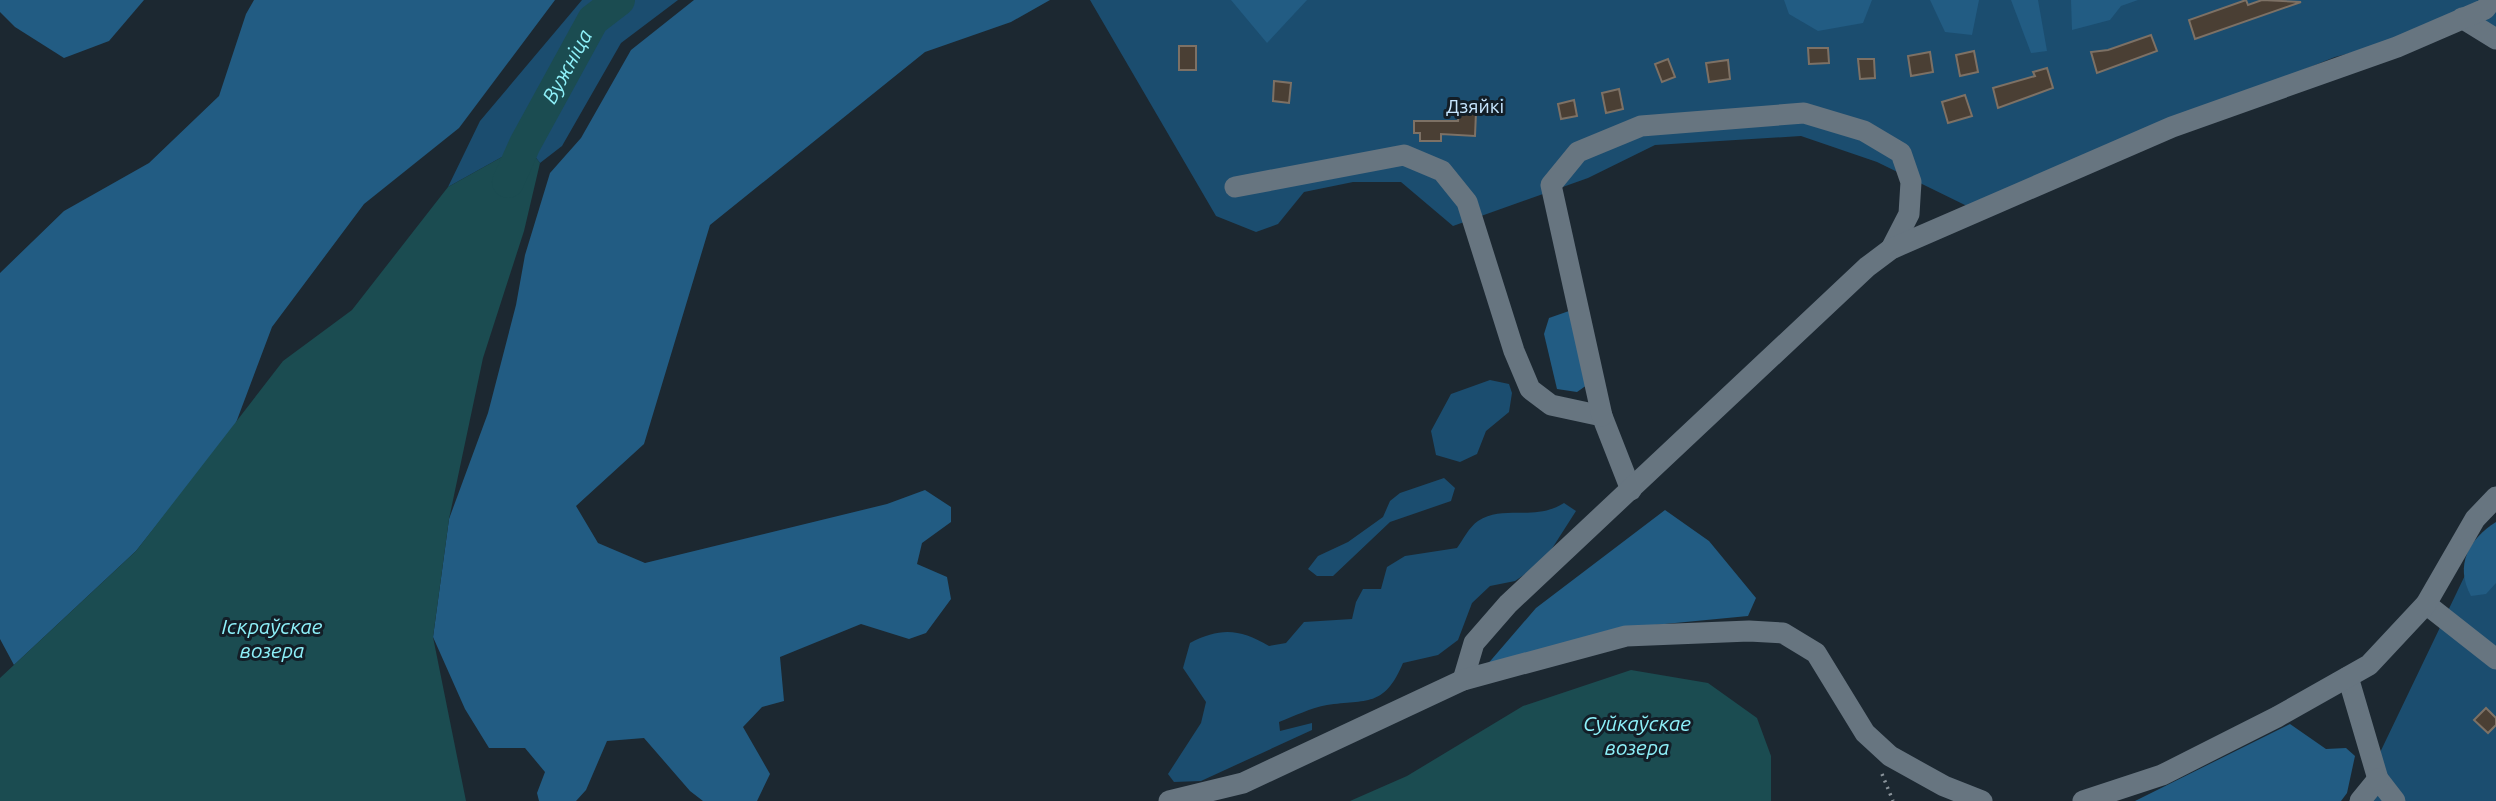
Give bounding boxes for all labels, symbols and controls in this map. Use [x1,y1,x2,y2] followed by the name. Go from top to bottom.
[537,25,597,107] water label: Вужніца
[1446,95,1504,117] park label: Дзяйкі
[222,614,323,662] water label: Іскраўскае возера
[1583,711,1691,759] water label: Суйкаўскае возера

